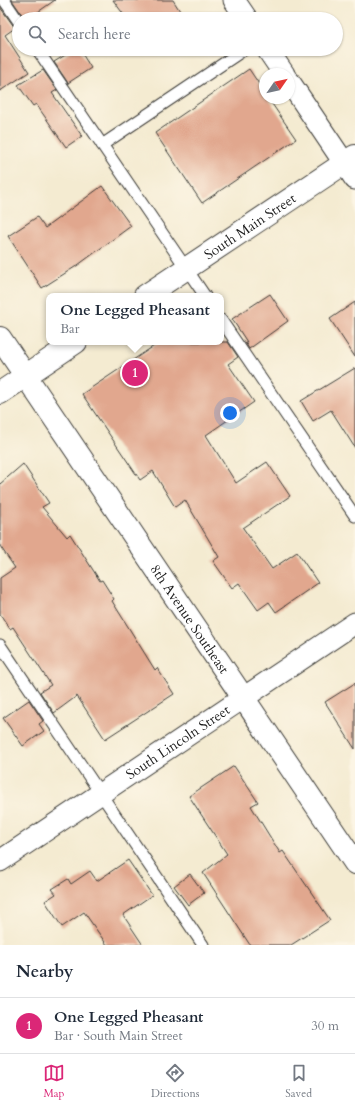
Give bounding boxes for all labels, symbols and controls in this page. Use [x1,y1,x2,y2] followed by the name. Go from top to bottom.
[12,12,343,56] search box
[26,23,48,45] icon: search
[58,24,131,44] text: Search here
[259,68,295,104] north arrow
[200,188,300,264] street label: South Main Street
[46,293,224,345] popup
[60,300,210,320] text: One Legged Pheasant
[60,320,79,338] text: Bar
[122,358,148,388] pin: 1
[220,403,240,423] your location
[146,560,234,678] street label: 8th Avenue Southeast
[122,700,234,784] street label: South Lincoln Street
[16,960,73,983] text: Nearby
[54,1007,203,1027] text: One Legged Pheasant
[26,1017,32,1035] text: 1
[311,1017,339,1035] text: 30 m
[54,1027,183,1045] text: Bar · South Main Street
[43,1062,65,1101] tab: Map
[151,1062,199,1101] tab: Directions
[285,1062,312,1101] tab: Saved

